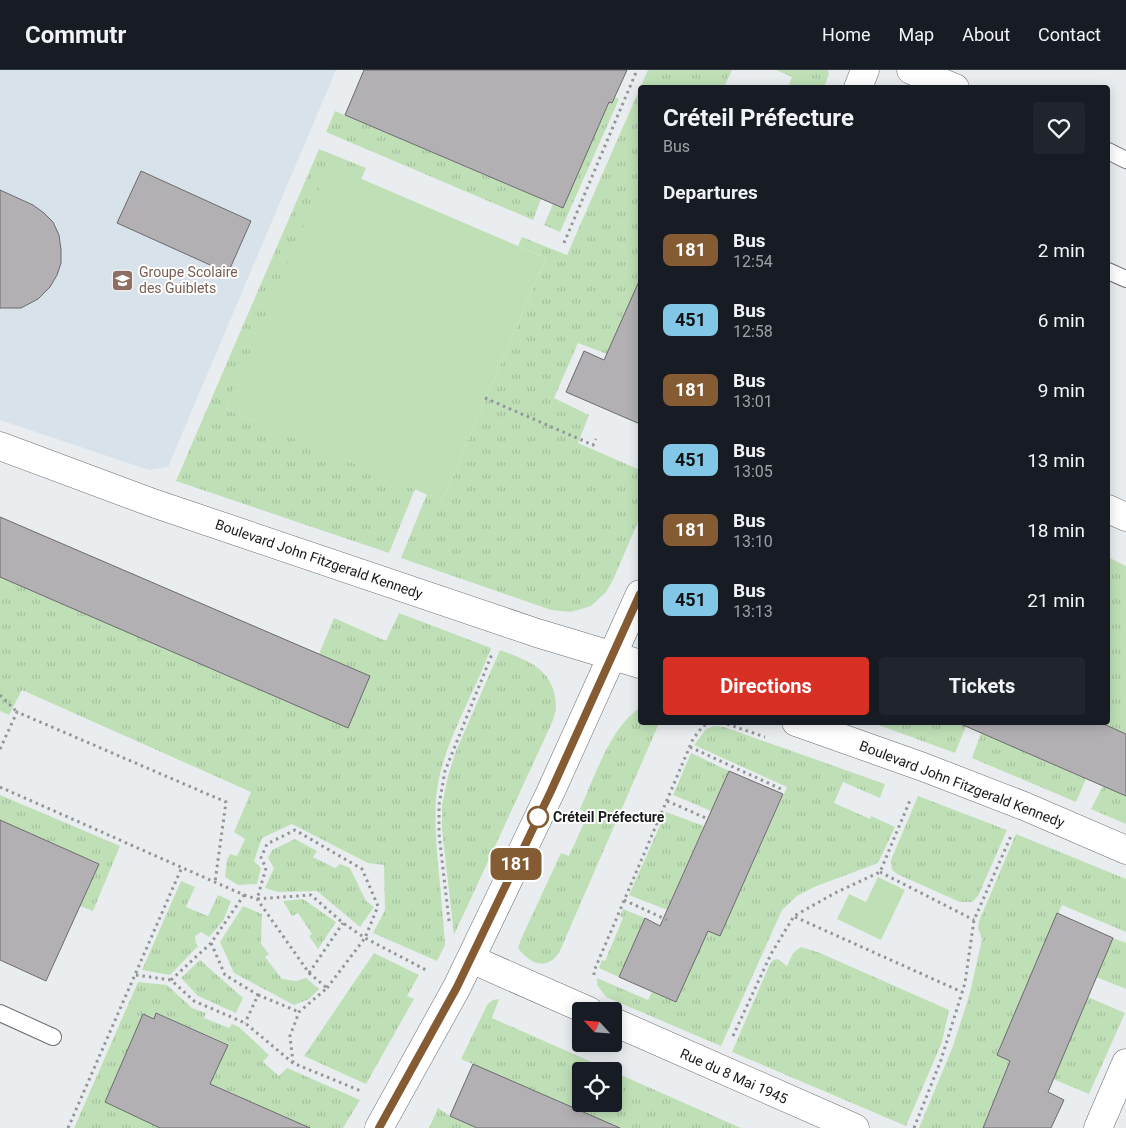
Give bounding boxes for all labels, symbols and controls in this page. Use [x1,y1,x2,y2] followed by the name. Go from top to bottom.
[25,21,126,49] text: Commutr
[822,24,871,45] text: Home
[899,24,934,45] text: Map
[962,24,1010,45] text: About
[1038,24,1101,45] text: Contact
[1033,102,1085,154] button: heart
[663,104,854,132] text: Créteil Préfecture
[663,137,690,156] text: Bus
[663,181,758,204] text: Departures
[733,229,766,252] text: Bus
[675,239,706,260] text: 181
[1038,239,1085,262] text: 2 min
[733,252,773,271] text: 12:54
[139,264,238,296] place label: Groupe Scolaire des Guiblets
[111,268,135,292] school or university icon: Groupe Scolaire des Guiblets
[733,299,766,322] text: Bus
[675,309,706,330] text: 451
[1038,309,1085,332] text: 6 min
[733,322,773,341] text: 12:58
[733,369,766,392] text: Bus
[675,379,706,400] text: 181
[1038,379,1085,402] text: 9 min
[733,392,773,411] text: 13:01
[733,439,766,462] text: Bus
[675,449,706,470] text: 451
[1027,449,1085,472] text: 13 min
[733,462,773,481] text: 13:05
[733,509,766,532] text: Bus
[213,516,425,602] street label: Boulevard John Fitzgerald Kennedy
[675,519,706,540] text: 181
[1027,519,1085,542] text: 18 min
[733,532,773,551] text: 13:10
[733,579,766,602] text: Bus
[675,589,706,610] text: 451
[1027,589,1085,612] text: 21 min
[733,602,773,621] text: 13:13
[663,657,869,715] button: Directions
[879,657,1085,715] button: Tickets
[857,737,1067,831] street label: Boulevard John Fitzgerald Kennedy
[527,806,549,828] marker: Créteil Préfecture
[553,809,665,825] place label: Créteil Préfecture
[487,848,545,880] line badge: 181
[501,853,531,874] text: 181
[572,1002,622,1052] north arrow
[572,1002,622,1112] map controls
[678,1045,790,1107] street label: Rue du 8 Mai 1945
[572,1062,622,1112] button: locate

